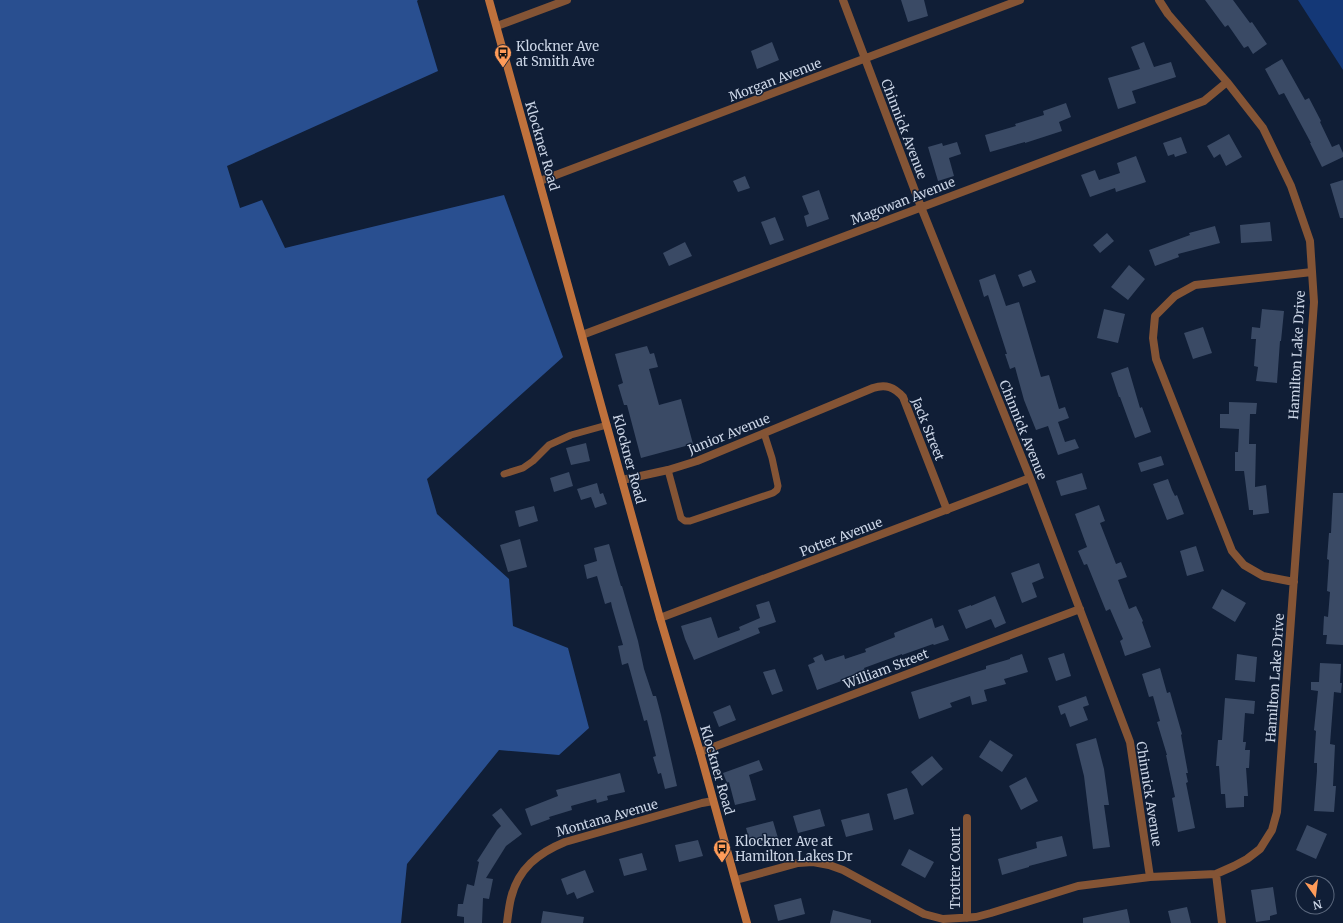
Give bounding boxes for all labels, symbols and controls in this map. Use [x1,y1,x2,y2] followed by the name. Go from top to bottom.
[516,38,599,70] place label: Klockner Ave at Smith Ave
[493,43,513,68] bus stop icon: Klockner Ave at Smith Ave
[726,54,824,105] street label: Morgan Avenue
[877,76,931,182] street label: Chinnick Avenue
[521,99,563,193] street label: Klockner Road
[848,173,958,229] street label: Magowan Avenue
[1285,290,1309,420] street label: Hamilton Lake Drive
[995,378,1051,483] street label: Chinnick Avenue
[907,394,948,463] street label: Jack Street
[684,410,773,459] street label: Junior Avenue
[609,412,649,506] street label: Klockner Road
[797,513,885,561] street label: Potter Avenue
[1262,613,1288,743] street label: Hamilton Lake Drive
[840,645,931,693] street label: William Street
[696,723,738,817] street label: Klockner Road
[1132,740,1166,848] street label: Chinnick Avenue
[554,795,660,841] street label: Montana Avenue
[947,827,964,909] street label: Trotter Court
[735,833,853,865] place label: Klockner Ave at Hamilton Lakes Dr
[712,838,732,863] bus stop icon: Klockner Ave at Hamilton Lakes Dr
[1295,875,1335,915] north arrow
[1311,897,1323,913] text: N

